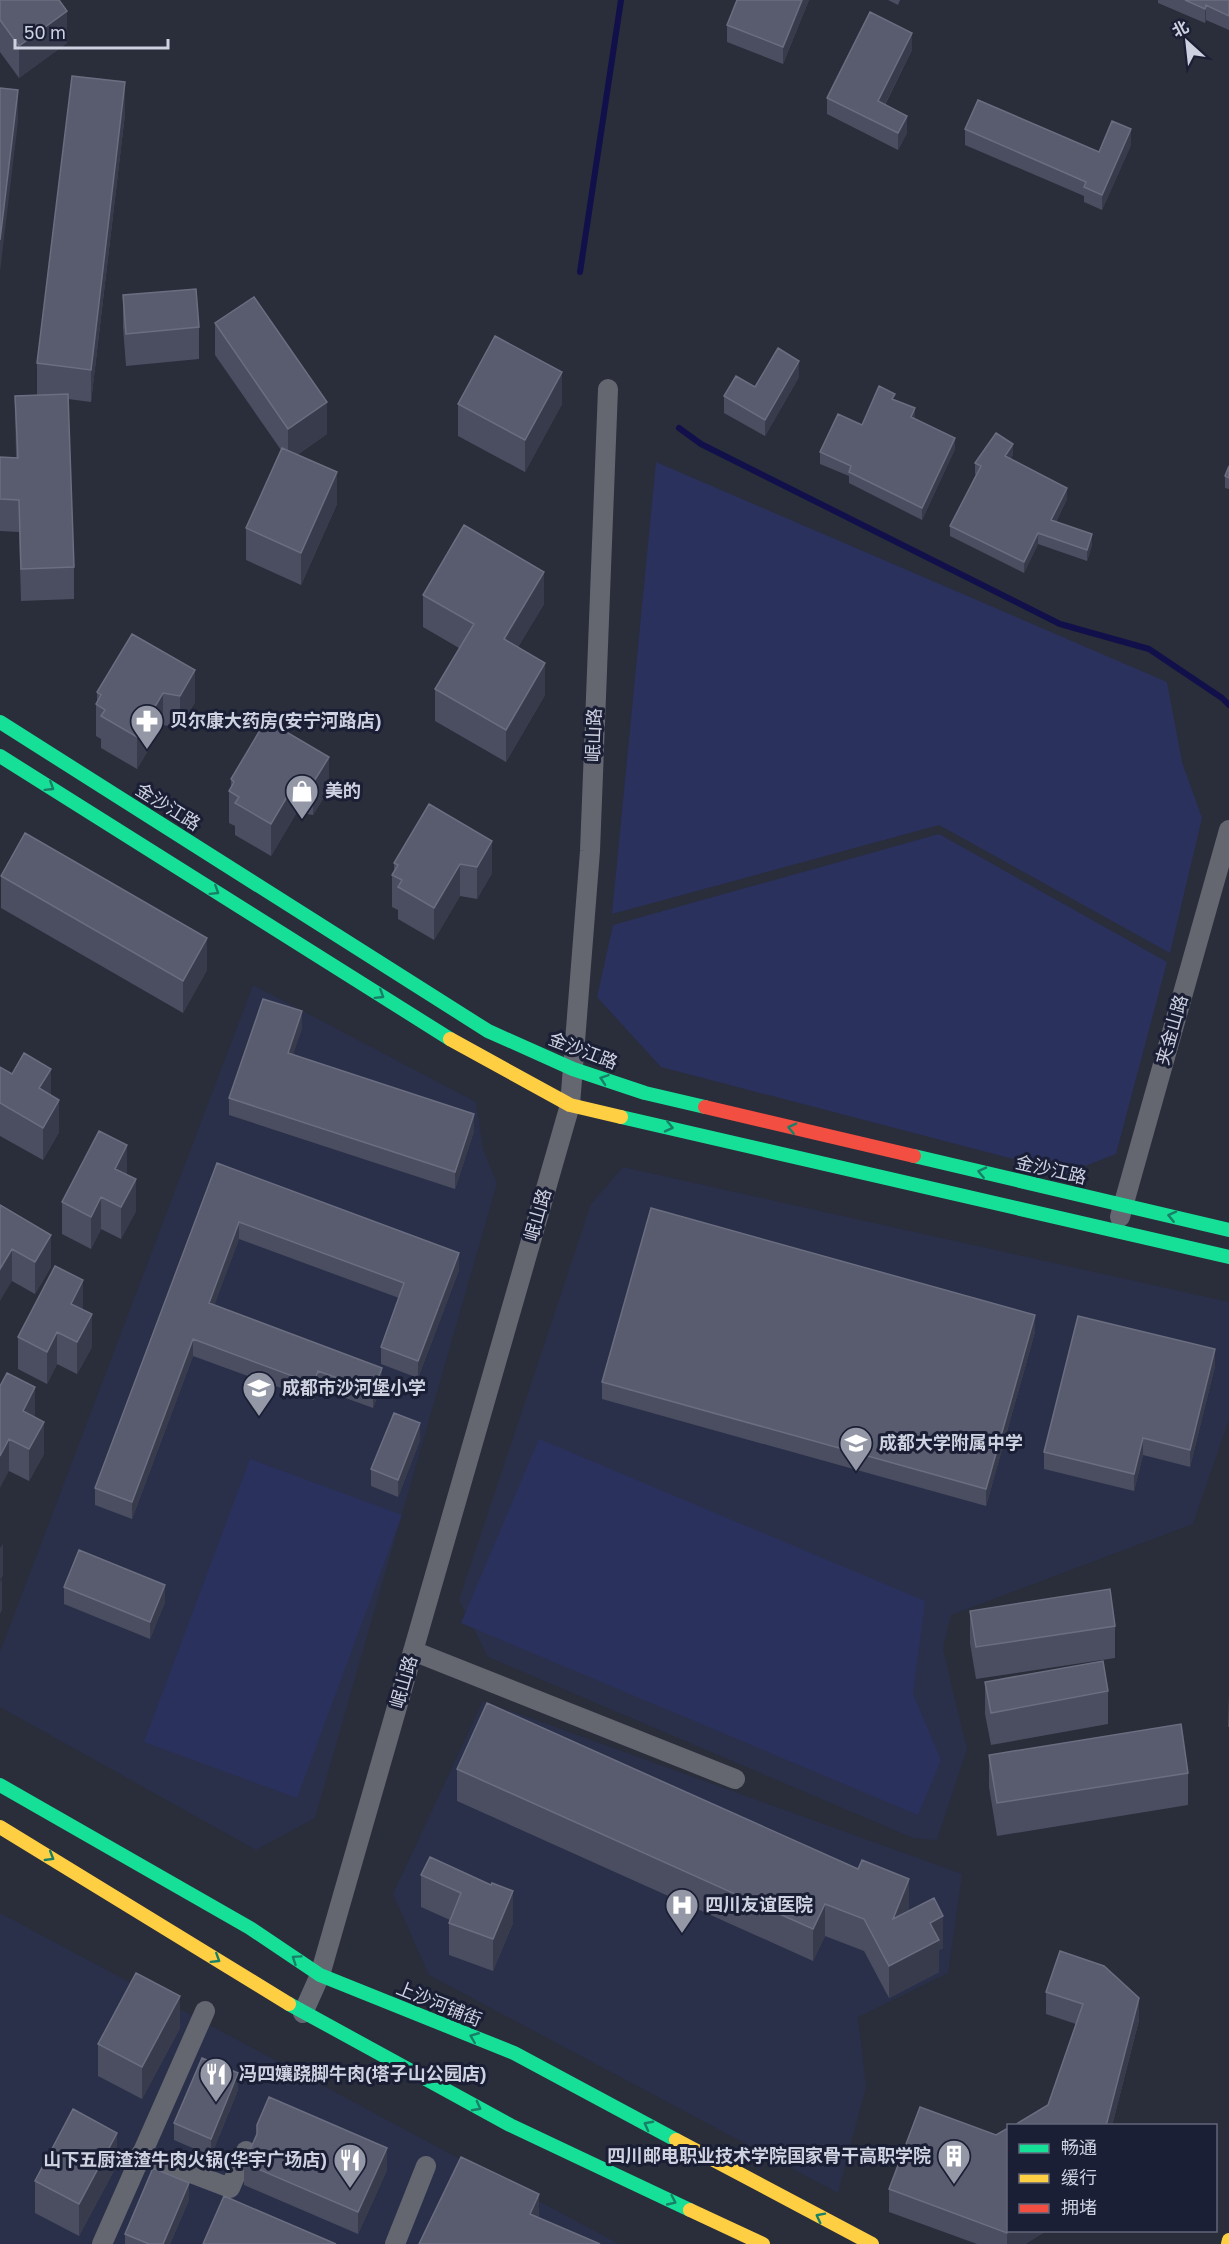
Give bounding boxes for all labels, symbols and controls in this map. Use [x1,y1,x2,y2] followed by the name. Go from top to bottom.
[15,12,168,50] scale bar
[1157,12,1217,72] north arrow
[1169,16,1192,41] text: 北
[24,21,66,43] text: 50 m
[129,703,165,750] pharmacy icon: 贝尔康大药房(安宁河路店)
[581,708,605,762] street label: 岷山路
[170,709,382,731] place label: 贝尔康大药房(安宁河路店)
[284,773,320,820] shop icon: 美的
[132,778,205,835] street label: 金沙江路
[325,779,361,801] place label: 美的
[43,780,54,791] one-way arrow
[208,884,219,895] one-way arrow
[374,987,384,999] one-way arrow
[1151,992,1192,1067] street label: 夹金山路
[546,1027,621,1073] street label: 金沙江路
[599,1074,609,1087] one-way arrow
[663,1120,673,1133] one-way arrow
[787,1122,797,1135] one-way arrow
[1014,1150,1089,1188] street label: 金沙江路
[977,1166,987,1179] one-way arrow
[519,1186,555,1244] street label: 岷山路
[1167,1211,1177,1224] one-way arrow
[241,1370,277,1417] school or university icon: 成都市沙河堡小学
[282,1376,426,1398] place label: 成都市沙河堡小学
[838,1425,874,1472] school or university icon: 成都大学附属中学
[879,1431,1023,1453] place label: 成都大学附属中学
[385,1653,421,1711] street label: 岷山路
[44,1850,54,1861] one-way arrow
[664,1887,700,1934] hospital icon: 四川友谊医院
[705,1893,813,1915] place label: 四川友谊医院
[210,1952,220,1964] one-way arrow
[292,1955,302,1967] one-way arrow
[394,1976,485,2030] street label: 上沙河铺街
[469,2032,480,2044] one-way arrow
[198,2056,234,2103] restaurant icon: 冯四孃跷脚牛肉(塔子山公园店)
[239,2062,487,2084] place label: 冯四孃跷脚牛肉(塔子山公园店)
[471,2100,481,2111] one-way arrow
[644,2121,654,2132] one-way arrow
[1007,2124,1217,2232] legend
[1061,2136,1097,2158] text: 畅通
[936,2138,972,2185] building icon: 四川邮电职业技术学院国家骨干高职学院
[332,2142,368,2189] restaurant icon: 山下五厨渣渣牛肉火锅(华宇广场店)
[607,2144,931,2166] place label: 四川邮电职业技术学院国家骨干高职学院
[43,2148,327,2170] place label: 山下五厨渣渣牛肉火锅(华宇广场店)
[1061,2166,1097,2188] text: 缓行
[665,2194,676,2206] one-way arrow
[1061,2196,1097,2218] text: 拥堵
[816,2213,826,2224] one-way arrow

